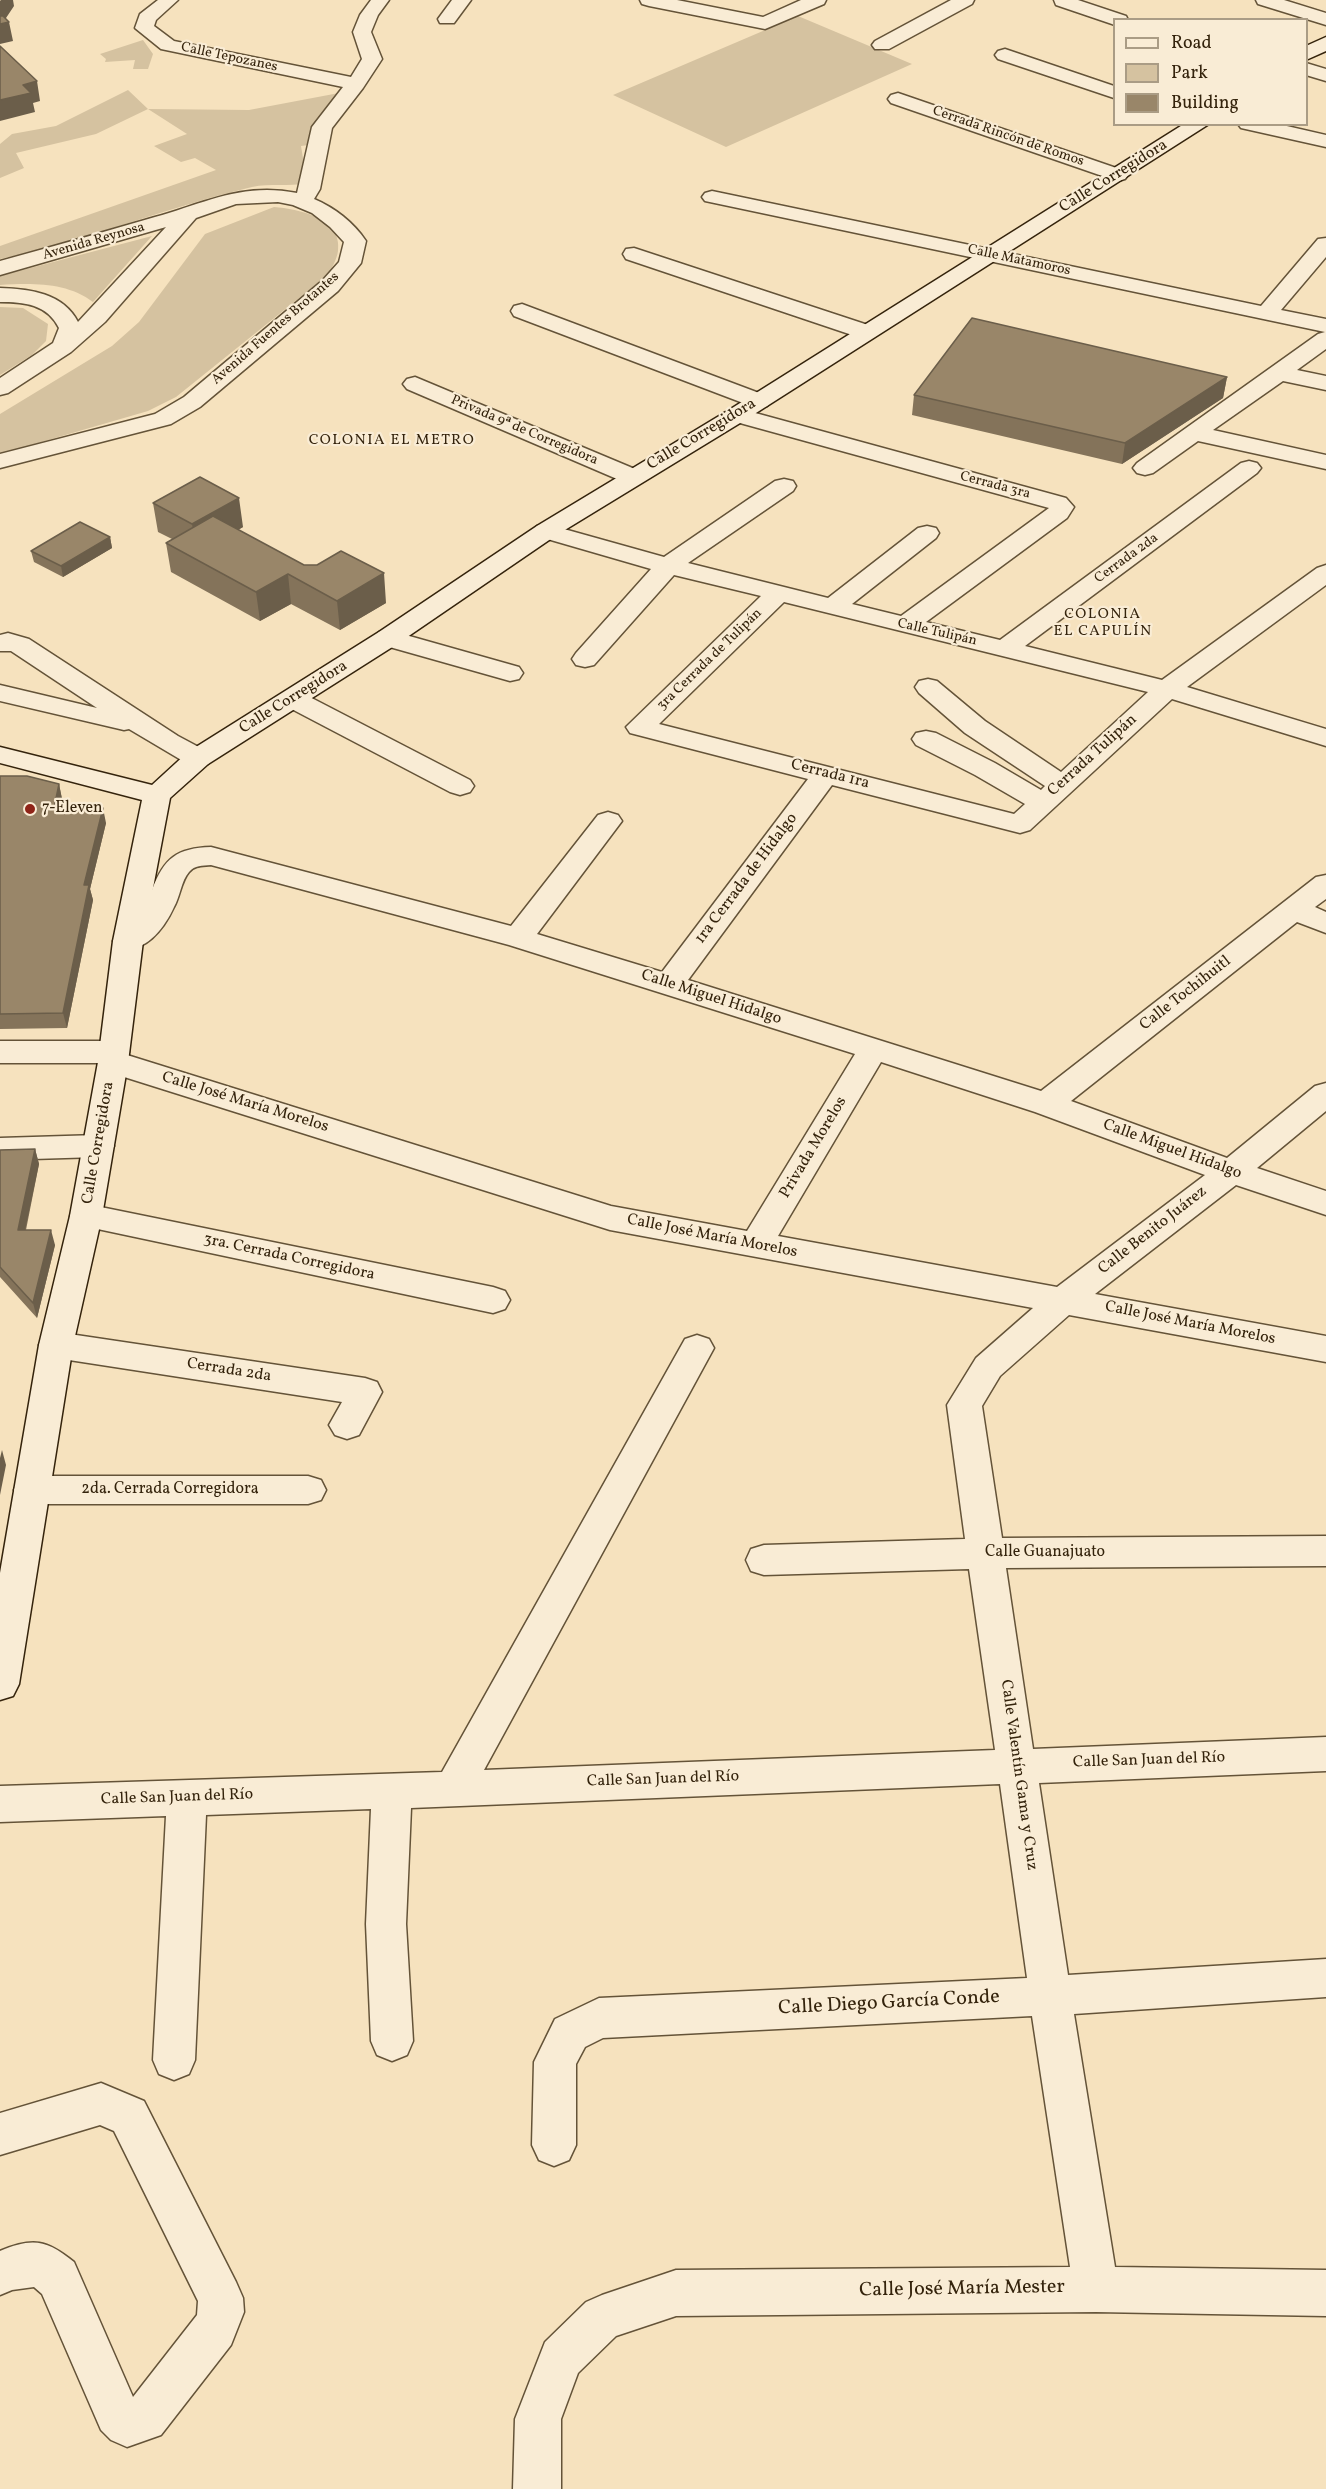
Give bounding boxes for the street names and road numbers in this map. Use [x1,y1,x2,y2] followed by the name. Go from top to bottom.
[179,40,279,76] street label: Calle Tepozanes
[930,103,1086,171] street label: Cerrada Rincón de Romos
[1056,136,1172,218] street label: Calle Corregidora
[41,219,147,265] street label: Avenida Reynosa
[966,242,1072,280] street label: Calle Matamoros
[209,269,343,389] street label: Avenida Fuentes Brotantes
[448,392,600,470] street label: Privada 9ª de Corregidora
[644,395,760,475] street label: Calle Corregidora
[958,469,1032,503] street label: Cerrada 3ra
[1092,530,1162,588] street label: Cerrada 2da
[654,606,766,714] street label: 3ra Cerrada de Tulipán
[896,616,978,650] street label: Calle Tulipán
[236,657,352,739] street label: Calle Corregidora
[1044,711,1142,801] street label: Cerrada Tulipán
[789,756,871,794] street label: Cerrada 1ra
[692,810,802,948] street label: 1ra Cerrada de Hidalgo
[1137,952,1235,1036] street label: Calle Tochihuitl
[638,966,784,1030] street label: Calle Miguel Hidalgo
[159,1068,331,1138] street label: Calle José María Morelos
[79,1080,119,1206] street label: Calle Corregidora
[776,1094,852,1202] street label: Privada Morelos
[1100,1116,1244,1184] street label: Calle Miguel Hidalgo
[1095,1183,1211,1279] street label: Calle Benito Juárez
[625,1211,799,1263] street label: Calle José María Morelos
[202,1230,376,1286] street label: 3ra. Cerrada Corregidora
[1103,1298,1277,1350] street label: Calle José María Morelos
[185,1355,273,1387] street label: Cerrada 2da
[81,1480,259,1500] street label: 2da. Cerrada Corregidora
[985,1543,1105,1563] street label: Calle Guanajuato
[995,1678,1041,1872] street label: Calle Valentín Gama y Cruz
[1073,1749,1225,1773] street label: Calle San Juan del Río
[587,1768,739,1792] street label: Calle San Juan del Río
[101,1786,253,1810] street label: Calle San Juan del Río
[778,1986,1000,2022] street label: Calle Diego García Conde
[859,2276,1065,2304] street label: Calle José María Mester

